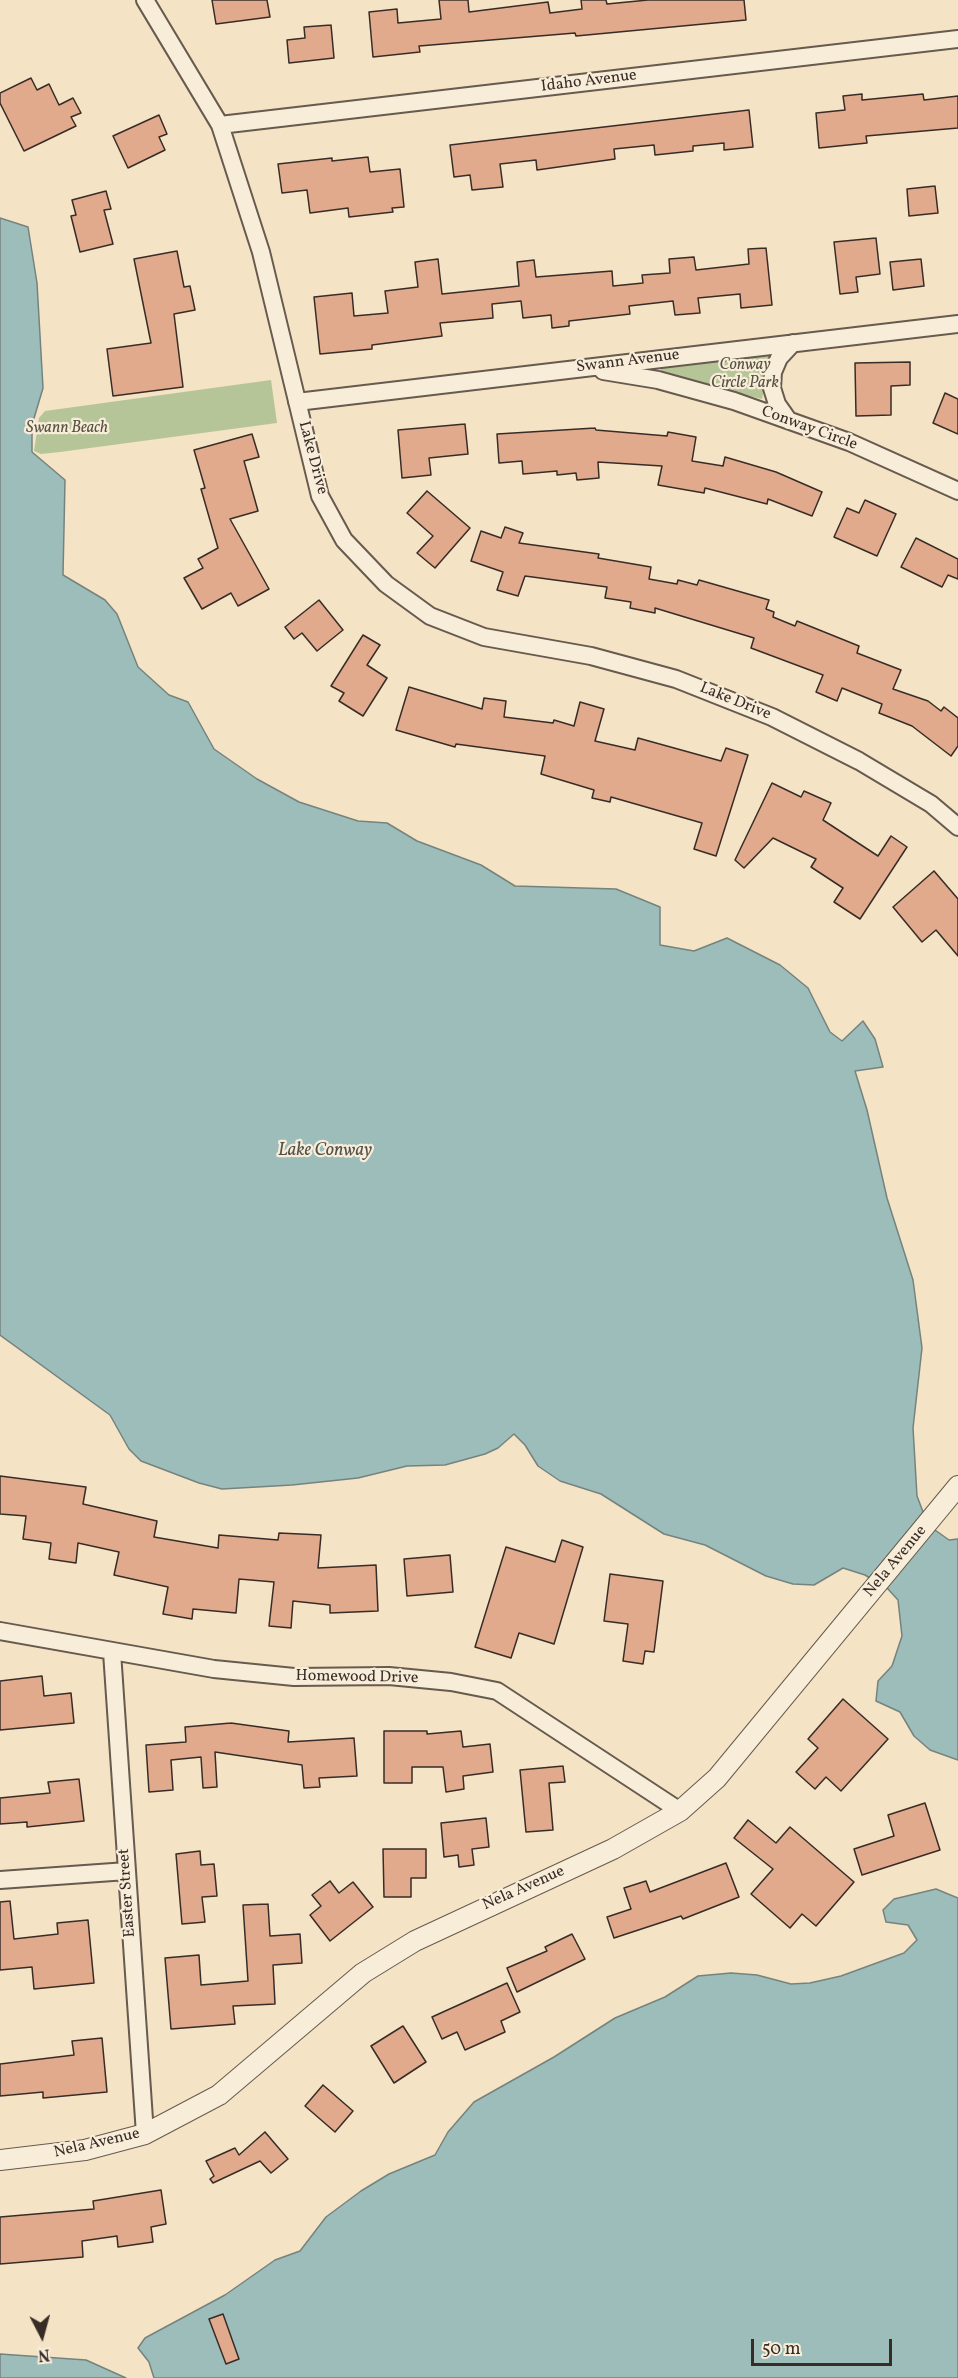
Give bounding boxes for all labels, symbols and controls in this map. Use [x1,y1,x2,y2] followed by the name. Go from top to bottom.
[540,67,638,97] street label: Idaho Avenue
[575,346,681,378] street label: Swann Avenue
[711,356,779,394] park label: Conway Circle Park
[758,403,860,455] street label: Conway Circle
[26,419,108,439] park label: Swann Beach
[293,419,331,497] street label: Lake Drive
[697,679,773,725] street label: Lake Drive
[278,1141,372,1163] water label: Lake Conway
[860,1522,932,1602] street label: Nela Avenue
[295,1667,419,1689] street label: Homewood Drive
[115,1848,141,1938] street label: Easter Street
[480,1862,568,1916] street label: Nela Avenue
[52,2125,142,2163] street label: Nela Avenue
[12,2306,72,2366] north arrow
[754,2327,895,2365] scale bar
[762,2337,801,2362] text: 50 m
[37,2342,51,2365] text: N

